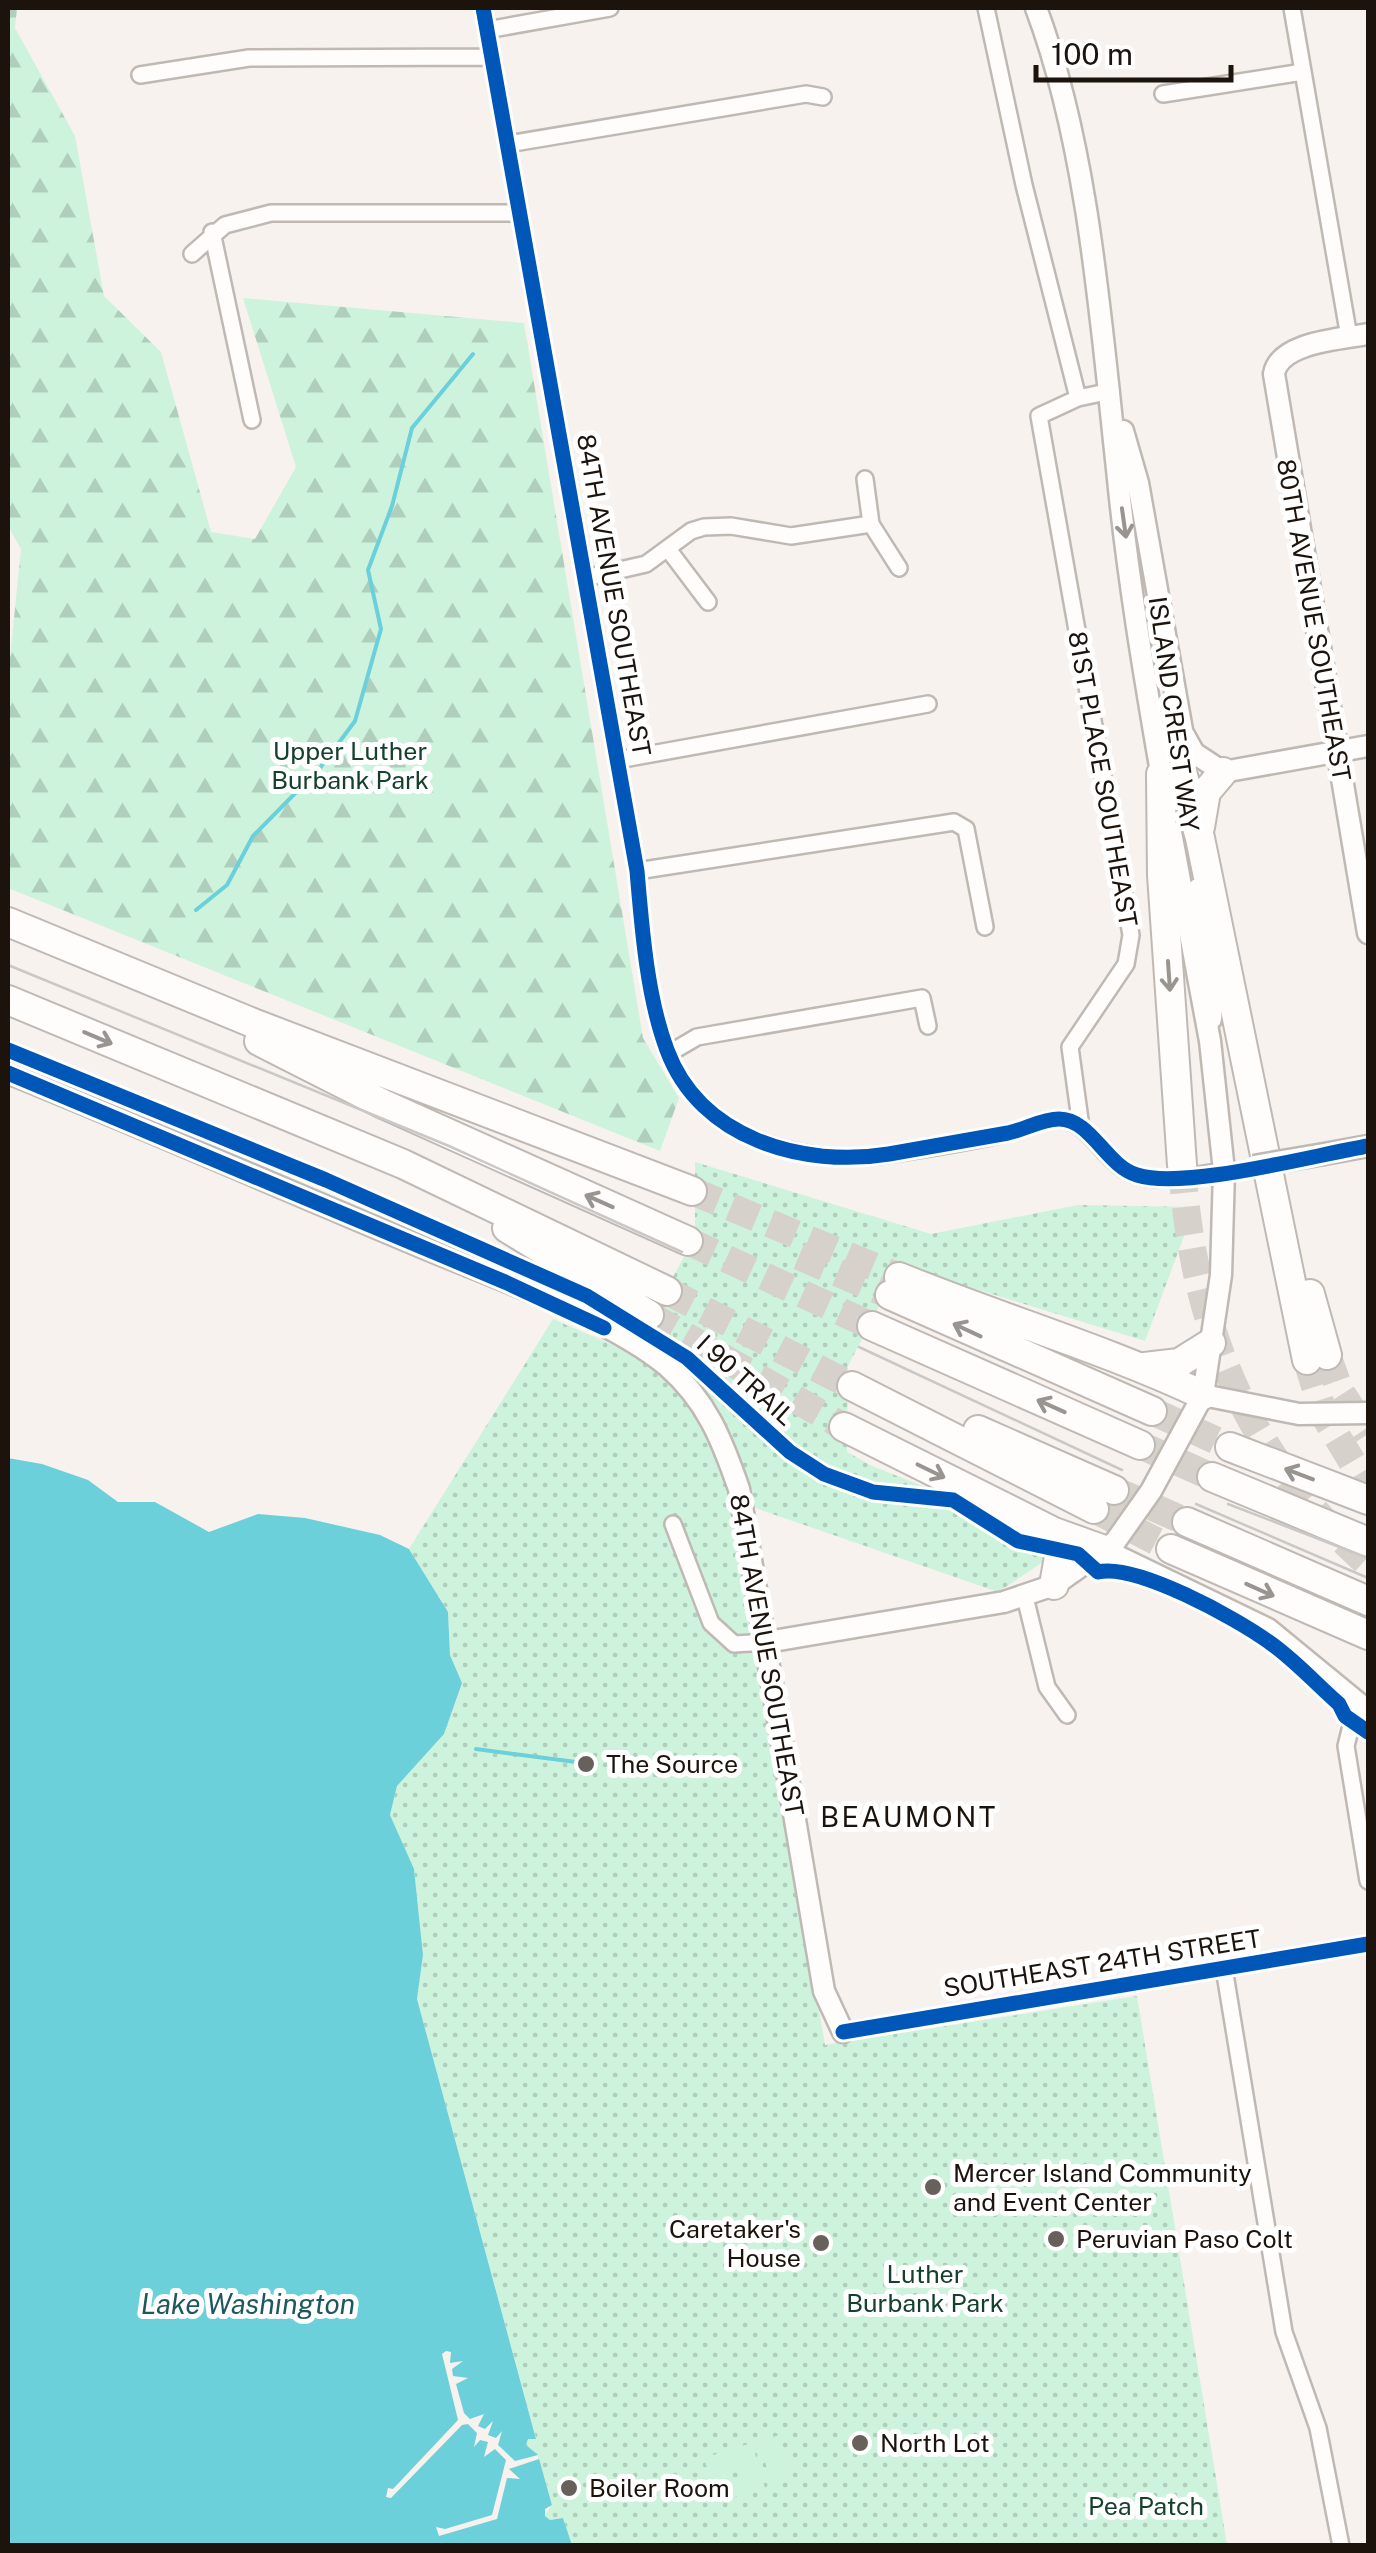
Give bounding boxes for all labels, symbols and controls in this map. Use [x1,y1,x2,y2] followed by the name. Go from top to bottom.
[1036,20,1231,82] scale bar
[1051,36,1133,72] text: 100 m
[571,432,657,759] street label: 84TH AVENUE SOUTHEAST
[1271,457,1357,783] street label: 80TH AVENUE SOUTHEAST
[1116,506,1134,538] one-way arrow
[1143,595,1205,833] street label: ISLAND CREST WAY
[1062,629,1144,929] street label: 81ST PLACE SOUTHEAST
[271,736,429,795] park label: Upper Luther Burbank Park
[1160,960,1179,992] one-way arrow
[82,1030,112,1048] one-way arrow
[584,1191,615,1209] one-way arrow
[953,1320,983,1339] one-way arrow
[691,1328,801,1432] street label: I 90 TRAIL
[1036,1396,1067,1414] one-way arrow
[916,1462,946,1481] one-way arrow
[1284,1464,1314,1482] one-way arrow
[724,1492,810,1819] street label: 84TH AVENUE SOUTHEAST
[1244,1582,1275,1600] one-way arrow
[606,1749,738,1779] place label: The Source
[575,1753,597,1775] marker: The Source
[820,1800,998,1833] district label: BEAUMONT
[941,1923,1263,2003] street label: SOUTHEAST 24TH STREET
[953,2158,1252,2217] place label: Mercer Island Community and Event Center
[922,2176,944,2198] marker: Mercer Island Community and Event Center
[669,2214,801,2273] place label: Caretaker's House
[1076,2224,1293,2254] place label: Peruvian Paso Colt
[1045,2228,1067,2250] marker: Peruvian Paso Colt
[810,2232,832,2254] marker: Caretaker's House
[846,2259,1004,2318] park label: Luther Burbank Park
[141,2287,355,2320] water label: Lake Washington
[880,2428,990,2458] place label: North Lot
[849,2432,871,2454] marker: North Lot
[589,2473,730,2503] place label: Boiler Room
[558,2477,580,2499] marker: Boiler Room
[1088,2491,1204,2521] park label: Pea Patch

